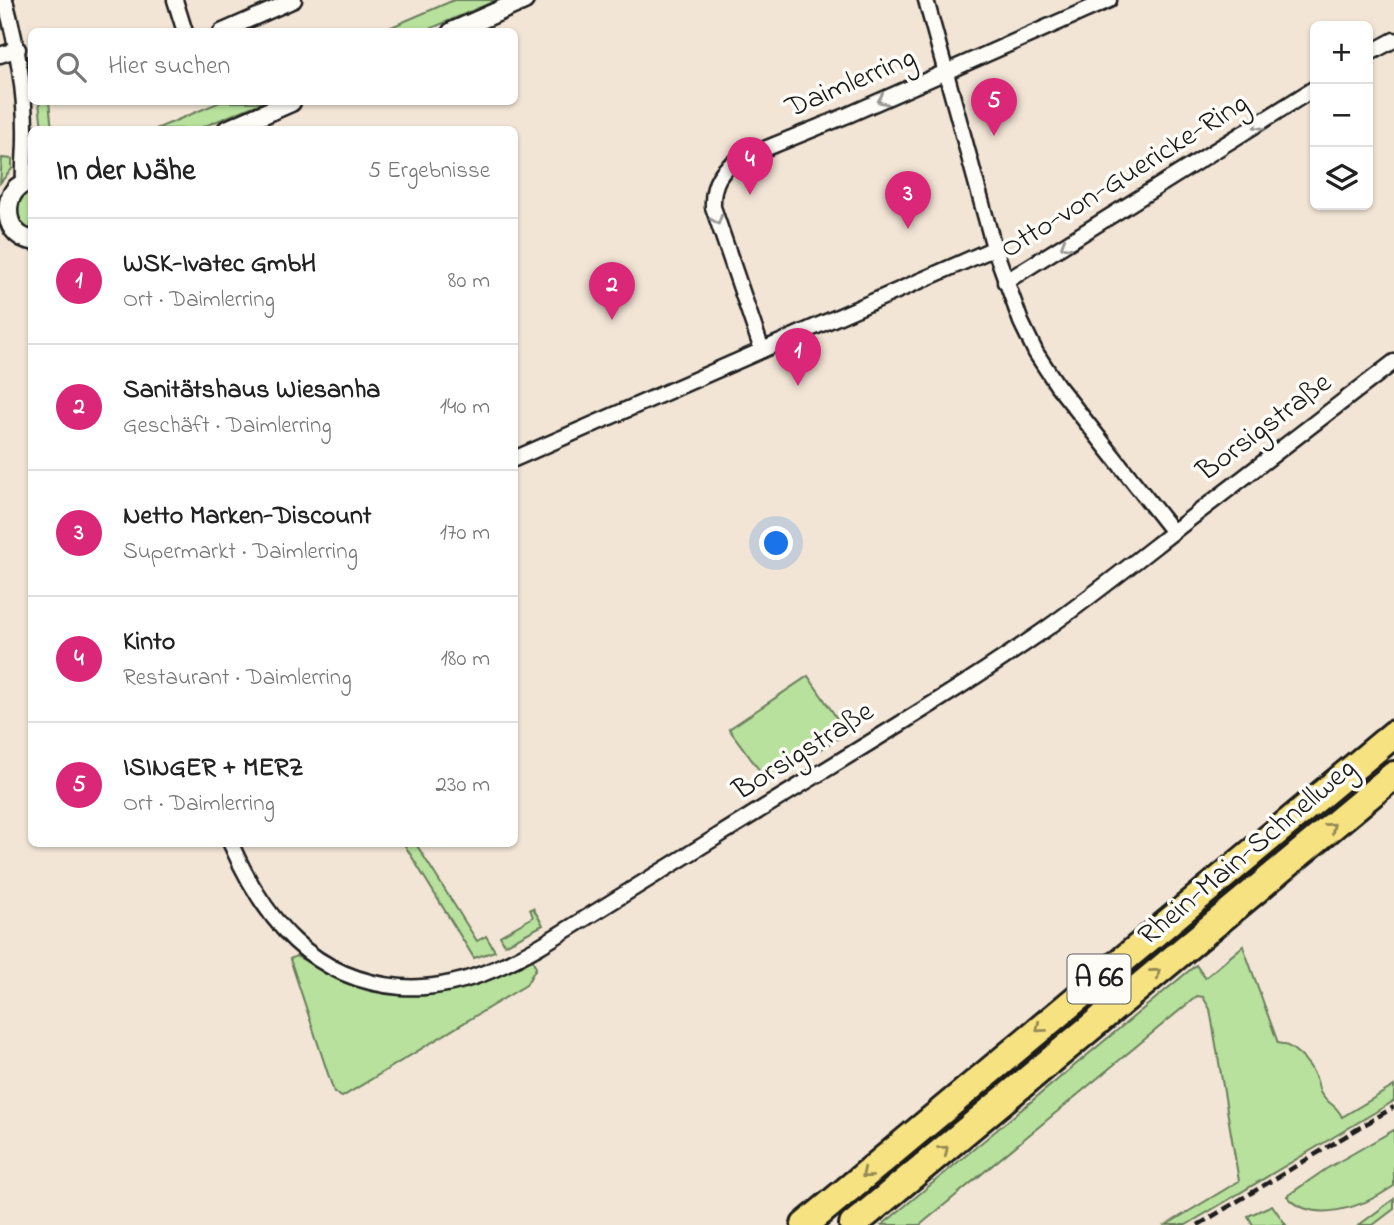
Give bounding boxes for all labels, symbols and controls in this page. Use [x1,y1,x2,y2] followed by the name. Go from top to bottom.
[1310,21,1373,210] map controls
[1310,21,1373,84] button: +
[28,28,518,105] search box
[778,37,923,132] street label: Daimlerring
[52,48,90,86] icon: search
[108,48,230,86] text: Hier suchen
[971,78,1017,136] pin: 5
[992,83,1258,271] street label: Otto-von-Guericke-Ring
[1310,84,1373,147] button: −
[877,92,890,106] one-way arrow
[1253,117,1266,130] one-way arrow
[727,137,773,195] pin: 4
[1310,147,1373,210] button: layers
[56,150,196,194] text: In der Nähe
[368,155,490,188] text: 5 Ergebnisse
[885,171,931,229] pin: 3
[709,213,724,225] one-way arrow
[1059,237,1072,250] one-way arrow
[123,246,316,284] text: WSK-Ivatec GmbH
[589,262,635,320] pin: 2
[75,265,83,298] text: 1
[448,265,490,298] text: 80 m
[123,284,275,317] text: Ort · Daimlerring
[775,328,821,386] pin: 1
[1187,362,1342,494] street label: Borsigstraße
[123,372,380,410] text: Sanitätshaus Wiesanha
[73,391,85,424] text: 2
[440,391,490,424] text: 140 m
[123,410,332,443] text: Geschäft · Daimlerring
[123,498,372,536] text: Netto Marken-Discount
[74,517,84,550] text: 3
[440,517,490,550] text: 170 m
[759,526,793,560] your location
[123,536,358,569] text: Supermarkt · Daimlerring
[123,624,175,662] text: Kinto
[74,643,84,676] text: 4
[441,643,490,676] text: 180 m
[123,662,352,695] text: Restaurant · Daimlerring
[724,691,884,813] street label: Borsigstraße
[1129,748,1367,958] street label: Rhein-Main-Schnellweg
[123,750,303,788] text: ISINGER + MERZ
[72,769,86,802] text: 5
[436,769,490,802] text: 230 m
[123,788,275,821] text: Ort · Daimlerring
[1323,823,1335,836] one-way arrow
[1068,954,1130,1004] road number: A 66
[1148,969,1161,981] one-way arrow
[1036,1020,1049,1032] one-way arrow
[935,1146,948,1158] one-way arrow
[861,1166,874,1178] one-way arrow

